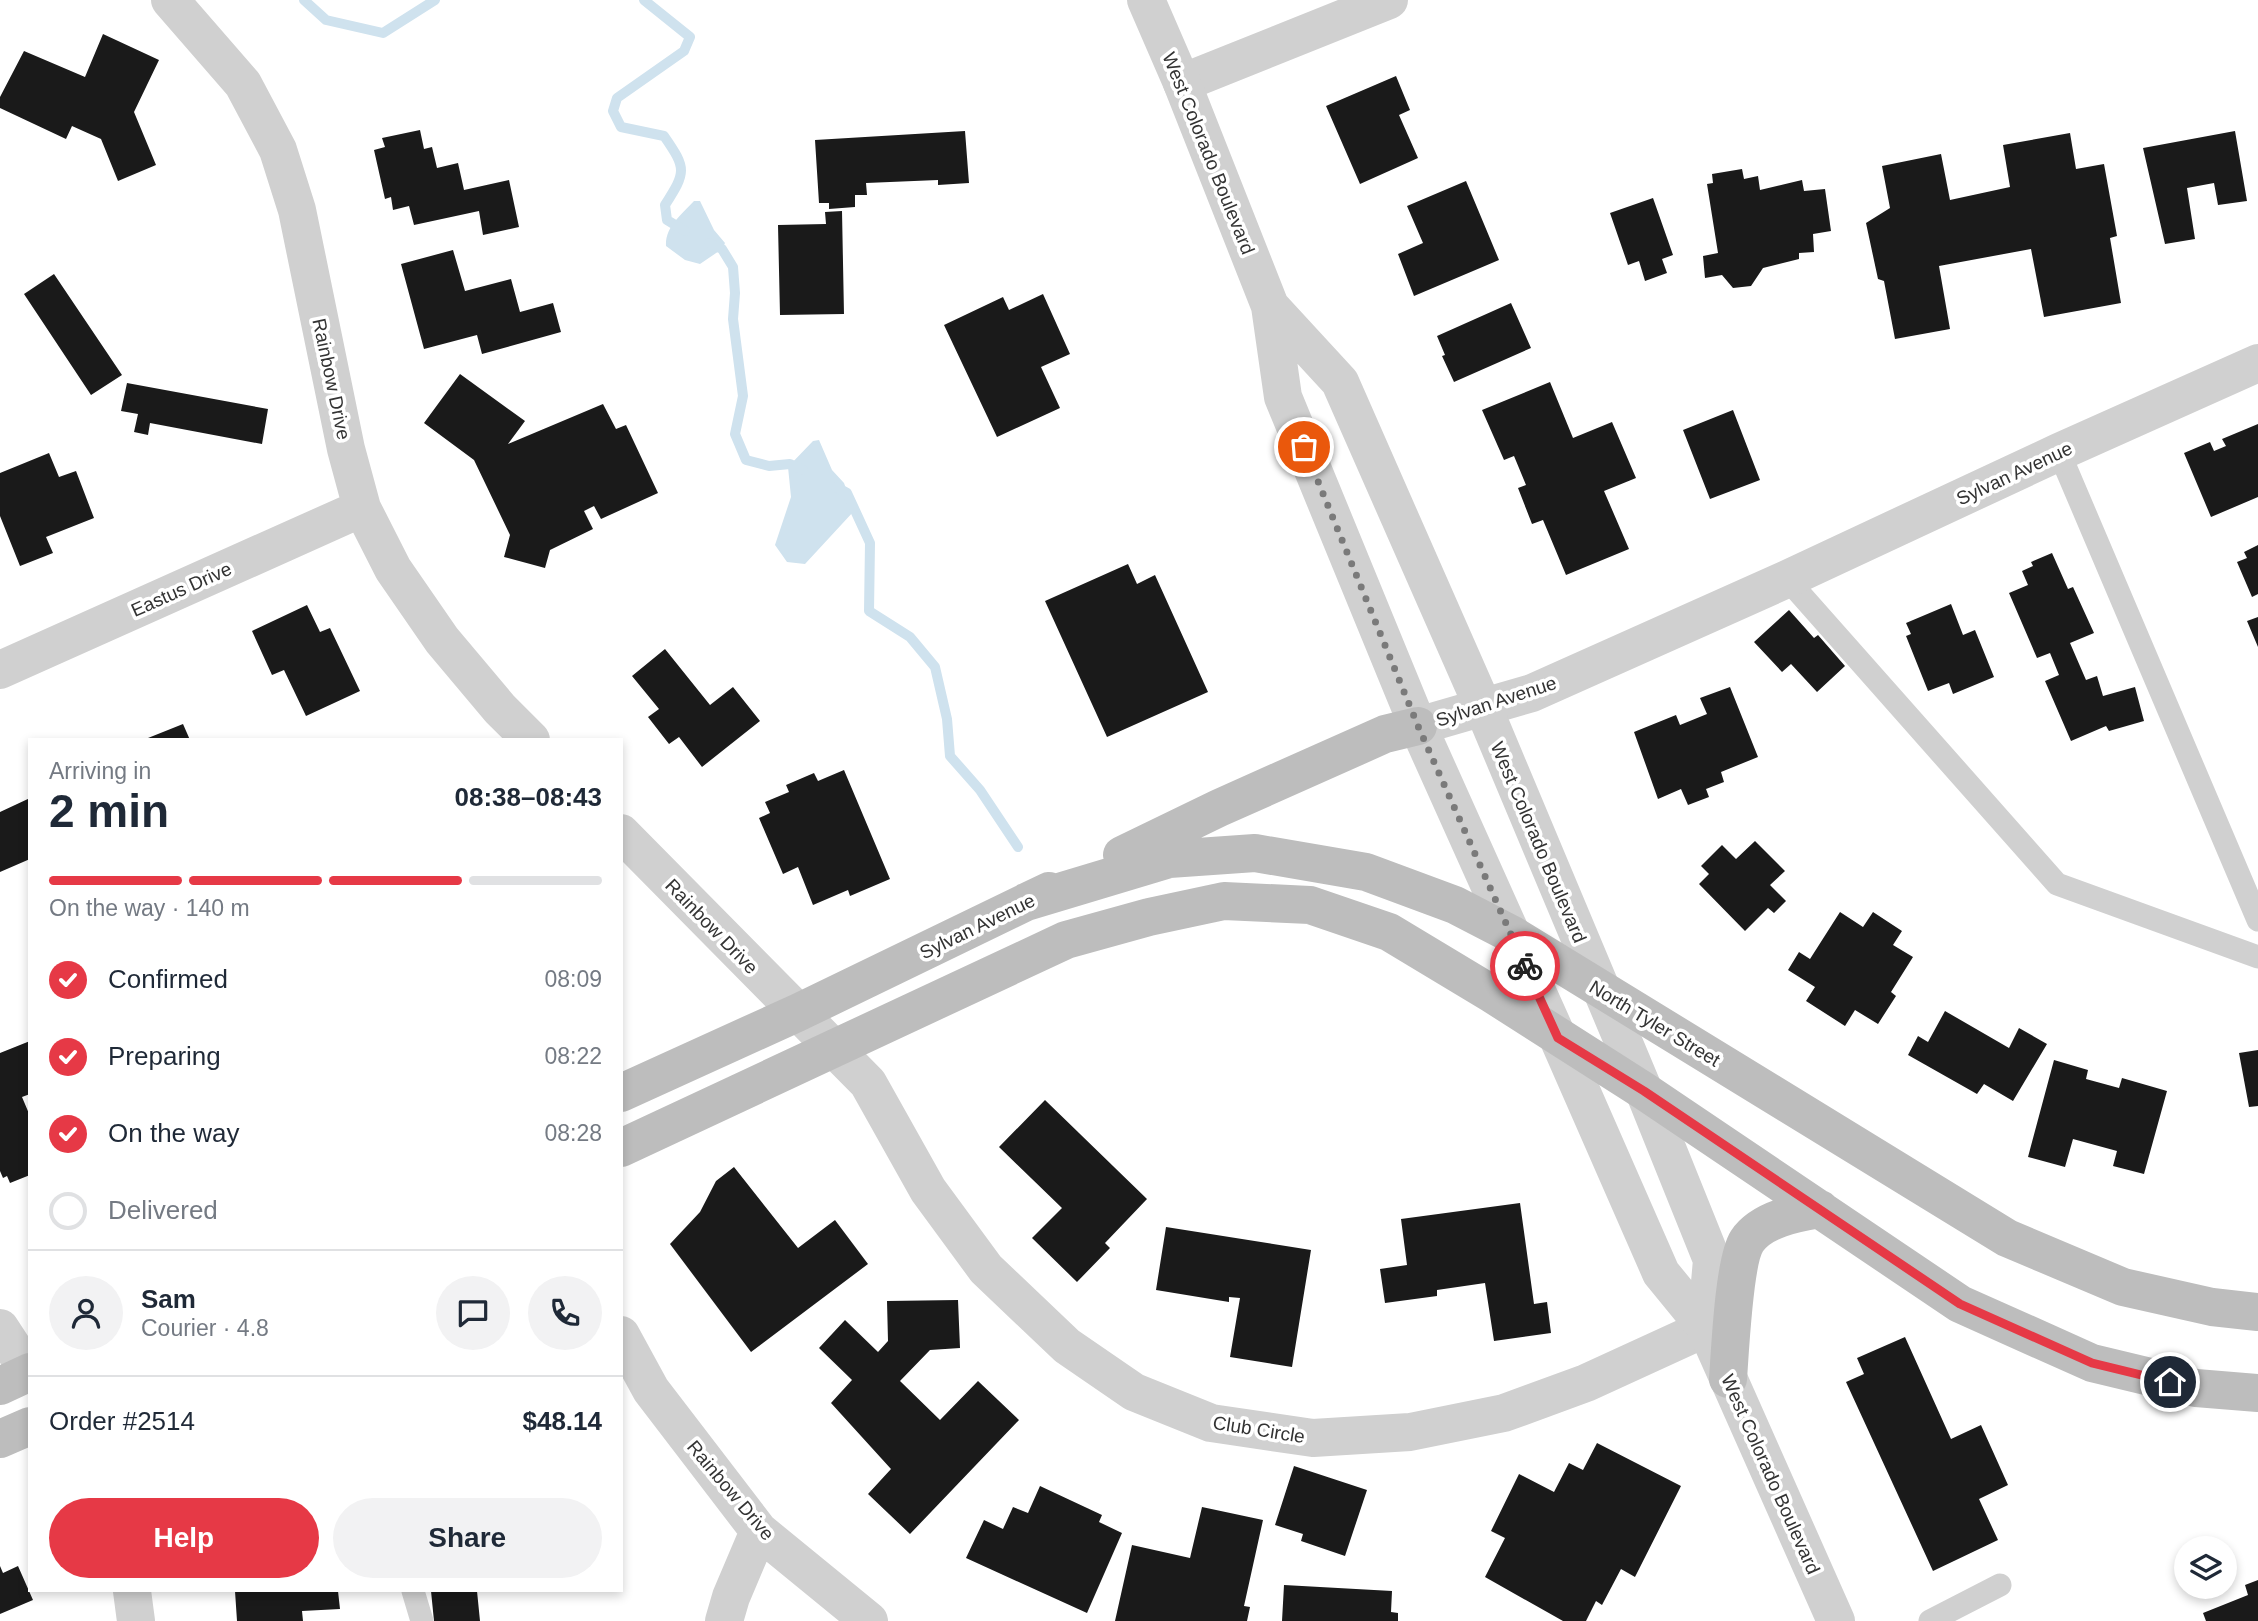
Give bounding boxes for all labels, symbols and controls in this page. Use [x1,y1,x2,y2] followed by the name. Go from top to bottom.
[1158,49,1259,257] street label: West Colorado Boulevard
[308,316,355,442] street label: Rainbow Drive
[1274,417,1334,477] pin
[1285,428,1323,466] icon: bag
[1953,437,2075,509] street label: Sylvan Avenue
[128,558,235,621] street label: Eastus Drive
[1433,672,1559,731] street label: Sylvan Avenue
[1487,739,1590,946] street label: West Colorado Boulevard
[49,758,151,784] text: Arriving in
[455,782,602,812] text: 08:38–08:43
[49,785,169,837] text: 2 min
[661,875,762,978] street label: Rainbow Drive
[916,890,1038,963] street label: Sylvan Avenue
[49,895,250,921] text: On the way · 140 m
[1490,931,1560,1001] courier
[1506,947,1544,985] icon: bike
[49,961,87,999] icon: check
[108,964,228,994] text: Confirmed
[544,966,602,992] text: 08:09
[1586,976,1724,1071] street label: North Tyler Street
[49,1038,87,1076] icon: check
[108,1041,221,1071] text: Preparing
[544,1043,602,1069] text: 08:22
[49,1115,87,1153] icon: check
[108,1118,240,1148] text: On the way
[544,1120,602,1146] text: 08:28
[108,1195,218,1225] text: Delivered
[49,1276,123,1350] button: person
[436,1276,510,1350] button: chat
[528,1276,602,1350] button: phone
[141,1284,196,1314] text: Sam
[141,1315,269,1341] text: Courier · 4.8
[2140,1352,2200,1412] pin
[2151,1363,2189,1401] icon: home
[1717,1371,1824,1577] street label: West Colorado Boulevard
[49,1406,195,1436] text: Order #2514
[522,1406,602,1436] text: $48.14
[1211,1412,1306,1447] street label: Club Circle
[683,1436,778,1544] street label: Rainbow Drive
[49,1498,319,1578] button: Help
[333,1498,602,1578] button: Share
[2174,1536,2237,1599] map controls
[2174,1536,2237,1599] button: layers

